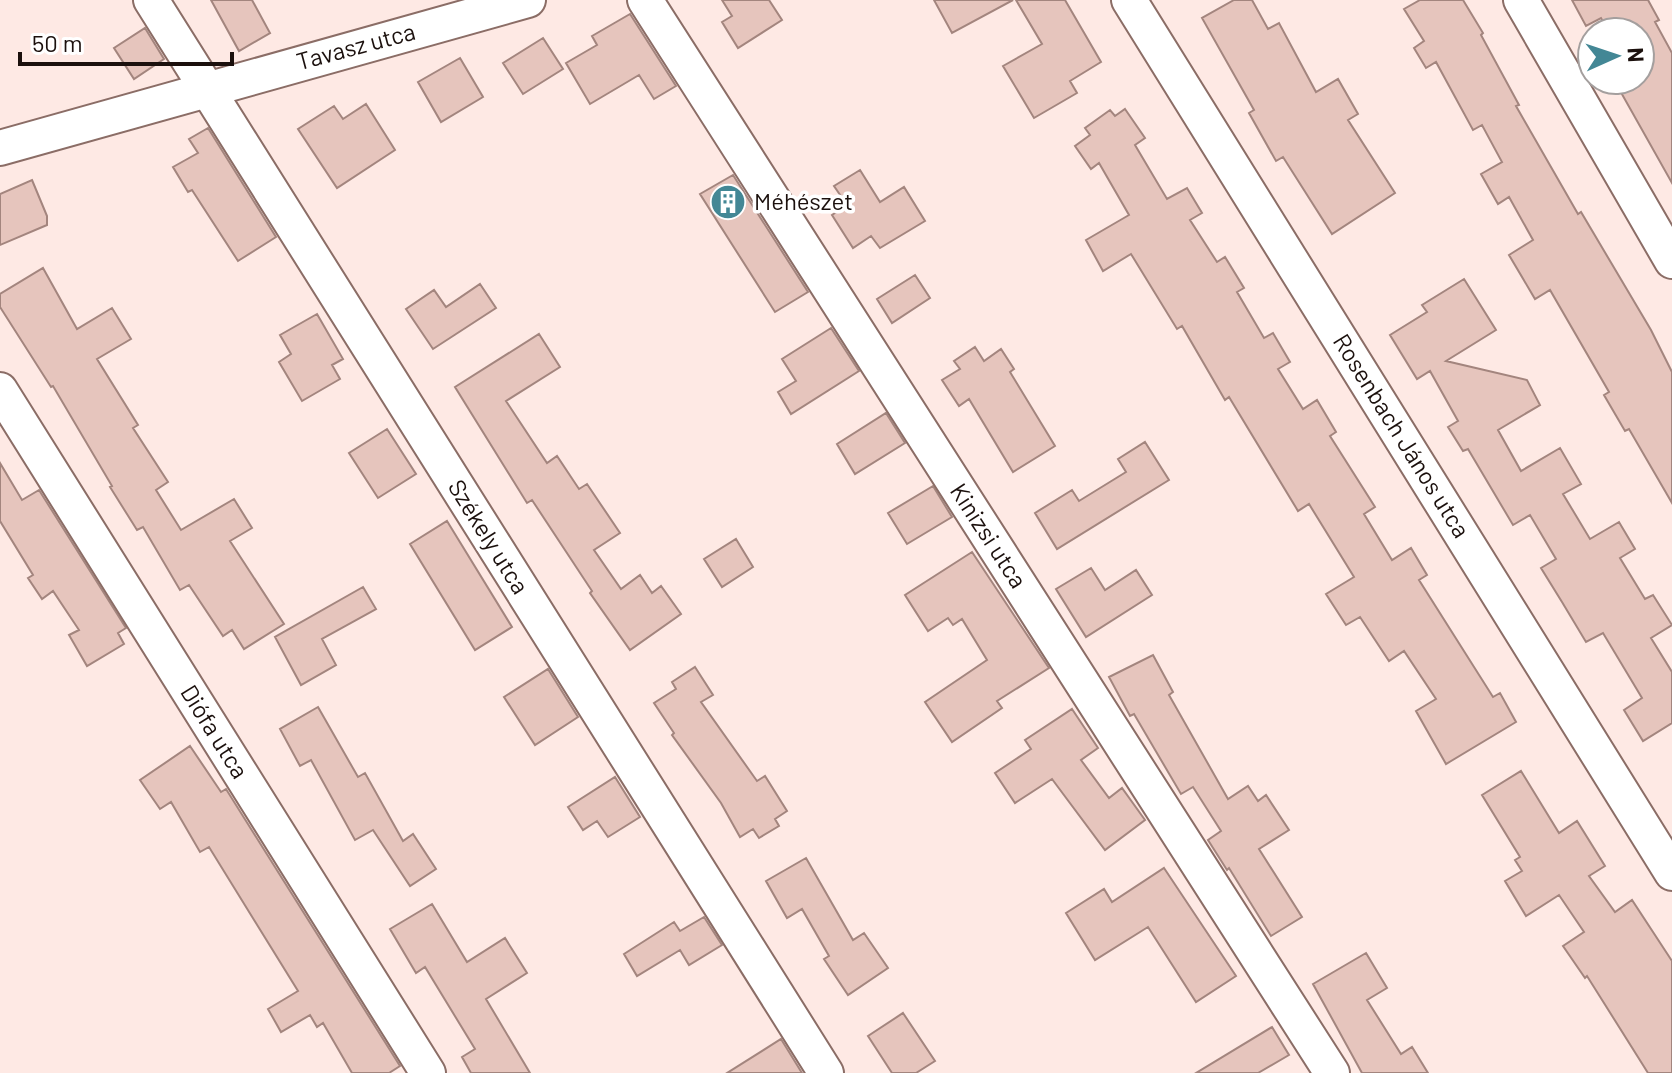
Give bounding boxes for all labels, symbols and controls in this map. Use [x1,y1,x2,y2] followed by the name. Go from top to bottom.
[20,16,232,66] scale bar
[293,16,418,75] street label: Tavasz utca
[1576,16,1656,96] north arrow
[32,28,83,57] text: 50 m
[1624,47,1650,63] text: N
[709,183,747,221] building icon: Méhészet
[754,186,853,215] place label: Méhészet
[1328,328,1477,542] street label: Rosenbach János utca
[443,474,536,599] street label: Székely utca
[945,477,1034,593] street label: Kinizsi utca
[175,679,255,783] street label: Diófa utca

